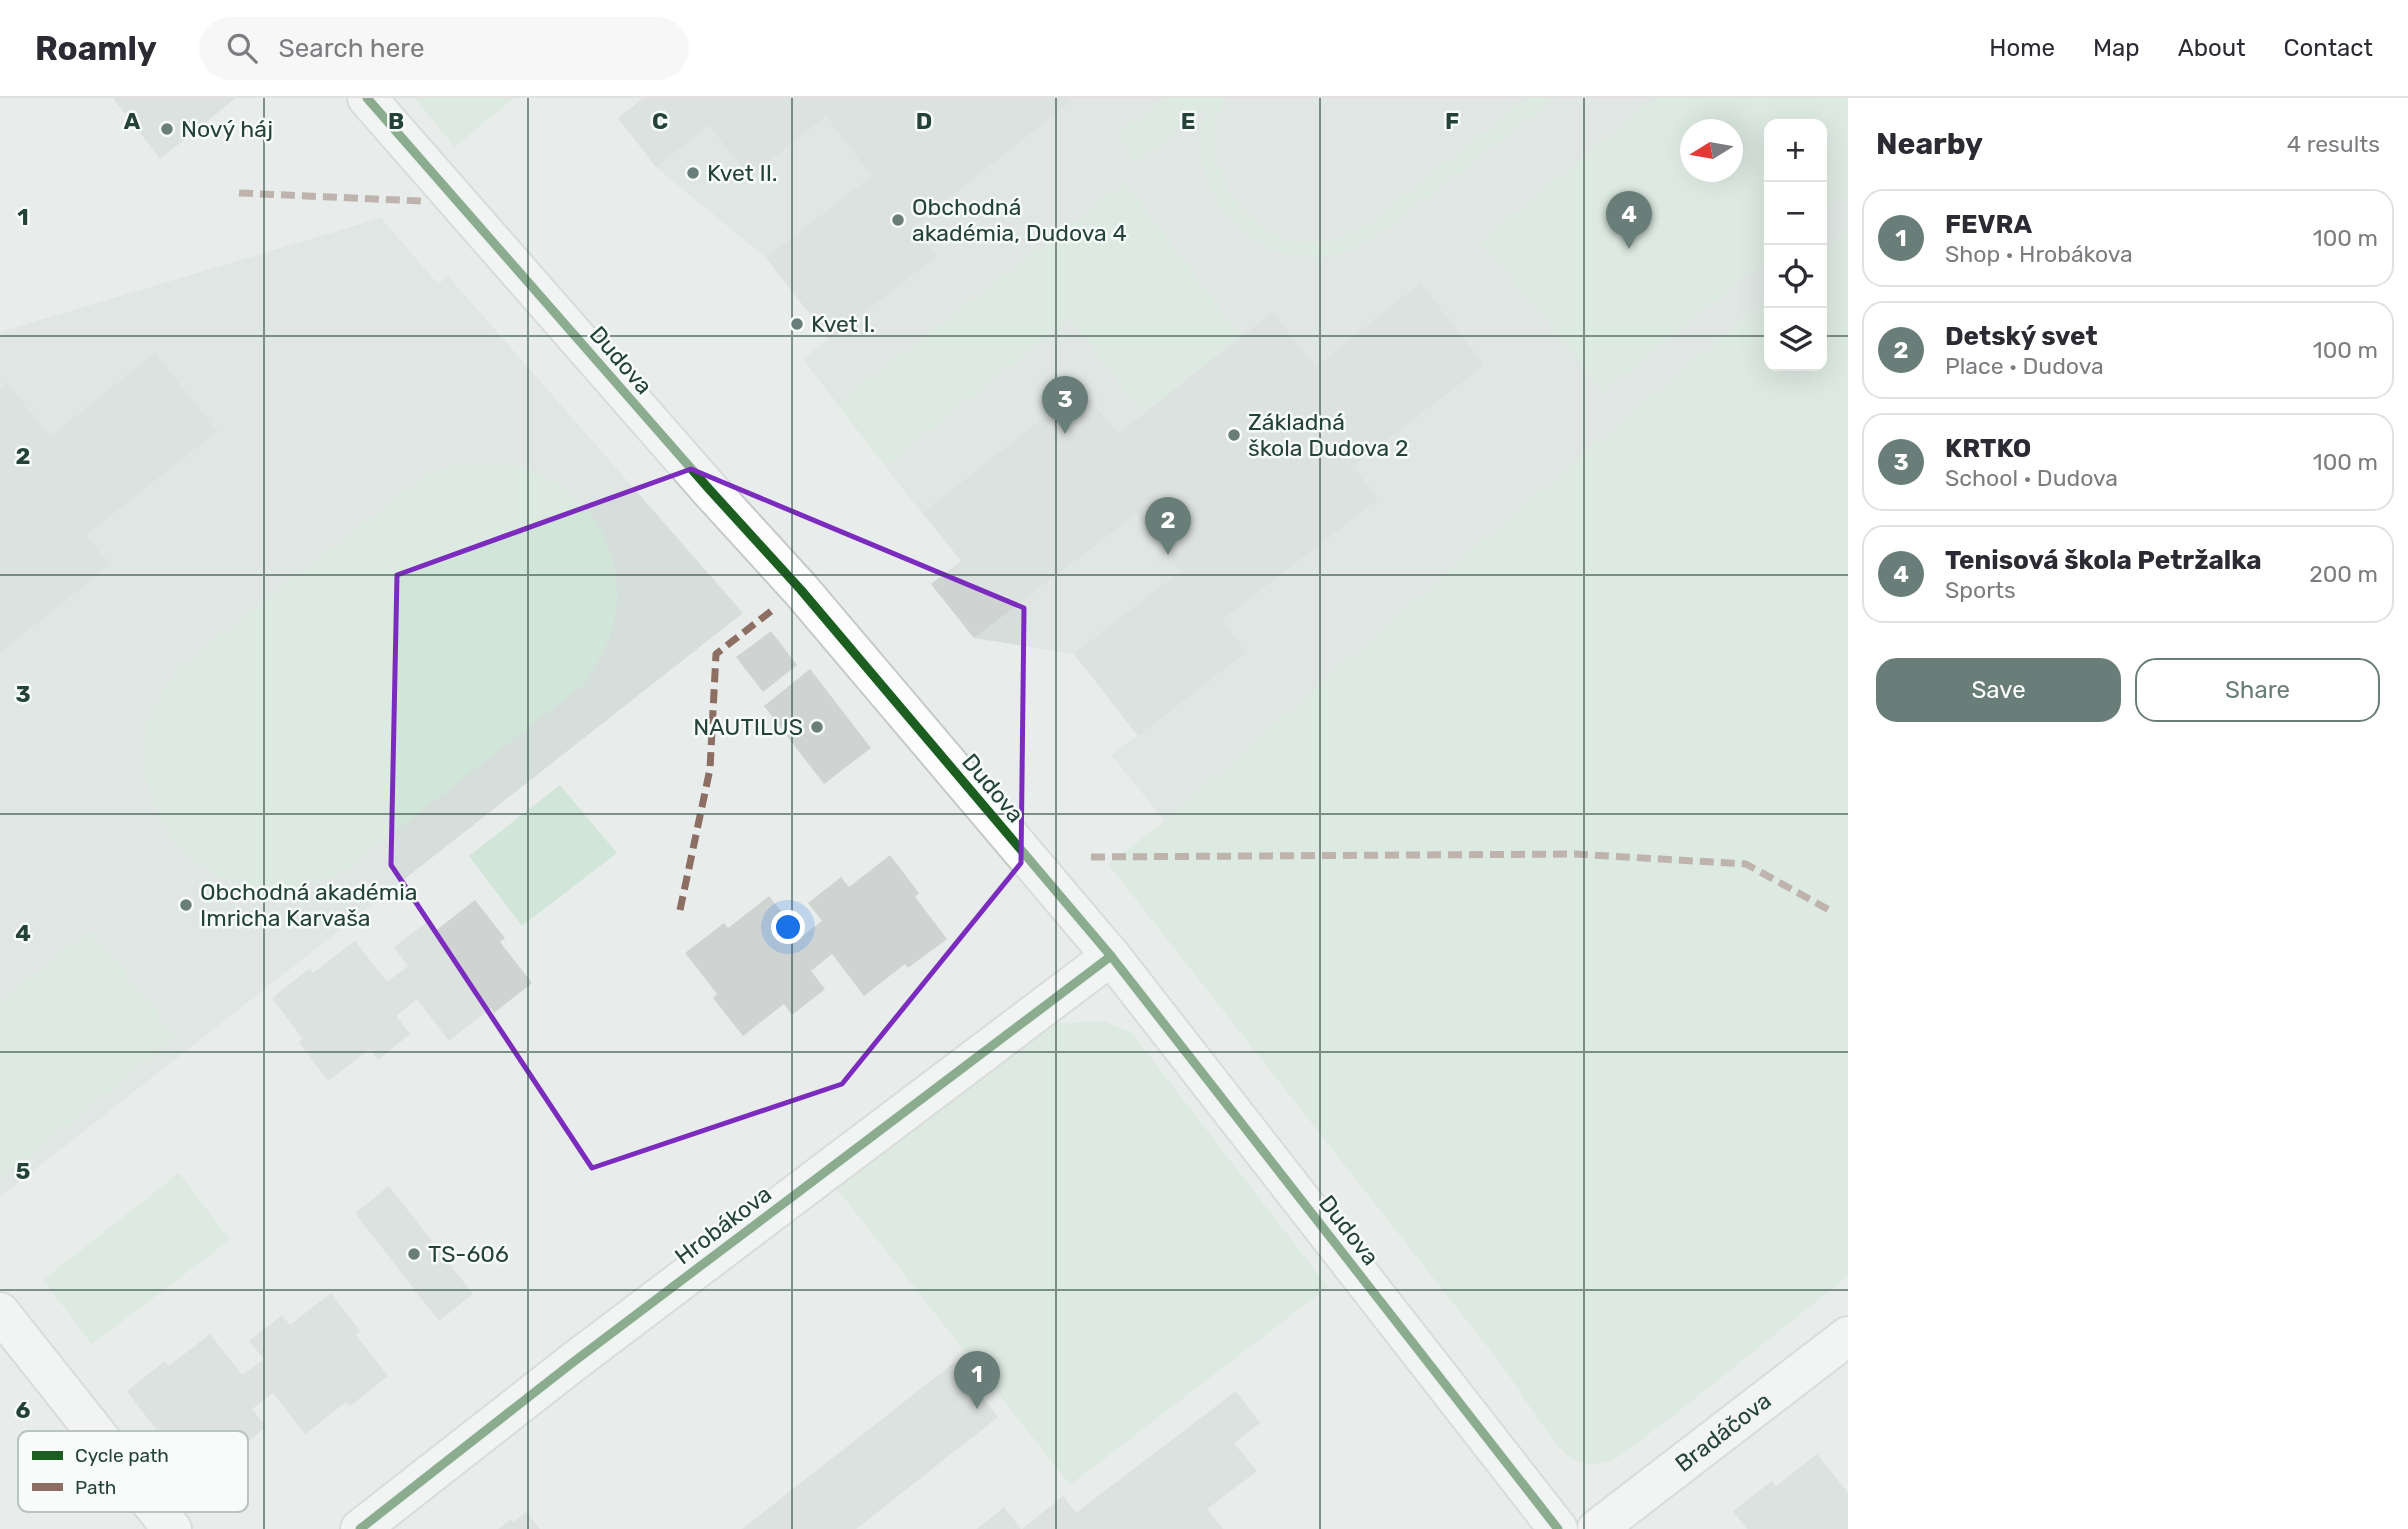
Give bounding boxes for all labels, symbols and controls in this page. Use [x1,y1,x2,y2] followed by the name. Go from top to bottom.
[199,17,689,80] search box
[35,29,157,68] text: Roamly
[223,29,261,67] icon: search
[279,33,424,64] text: Search here
[1989,34,2055,62] text: Home
[2093,34,2140,62] text: Map
[2178,34,2246,62] text: About
[2284,34,2373,62] text: Contact
[124,107,141,135] text: A
[388,107,404,135] text: B
[652,107,668,135] text: C
[916,107,932,135] text: D
[1181,107,1195,135] text: E
[1445,107,1459,135] text: F
[181,115,273,143] place label: Nový háj
[1680,119,1743,182] north arrow
[1764,119,1827,371] map controls
[1764,119,1827,182] button: +
[159,121,175,137] marker: Nový háj
[1876,126,1983,162] text: Nearby
[2287,130,2380,158] text: 4 results
[707,159,778,187] place label: Kvet II.
[685,165,701,181] marker: Kvet II.
[1764,182,1827,245] button: −
[1606,191,1652,249] pin: 4
[912,193,1127,247] place label: Obchodná akadémia, Dudova 4
[17,203,29,231] text: 1
[1945,209,2032,240] text: FEVRA
[890,212,906,228] marker: Obchodná akadémia, Dudova 4
[1895,224,1907,252] text: 1
[2313,224,2378,252] text: 100 m
[1945,240,2133,268] text: Shop · Hrobákova
[1764,245,1827,308] button: locate
[1764,308,1827,371] button: layers
[811,310,875,338] place label: Kvet I.
[789,316,805,332] marker: Kvet I.
[584,320,658,400] street label: Dudova
[1945,321,2098,352] text: Detský svet
[1894,336,1908,364] text: 2
[2313,336,2378,364] text: 100 m
[1945,352,2104,380] text: Place · Dudova
[1042,376,1088,434] pin: 3
[1248,408,1408,462] place label: Základná škola Dudova 2
[1226,427,1242,443] marker: Základná škola Dudova 2
[1945,433,2031,464] text: KRTKO
[16,442,30,470] text: 2
[1893,448,1909,476] text: 3
[2313,448,2378,476] text: 100 m
[1945,464,2118,492] text: School · Dudova
[1145,497,1191,555] pin: 2
[1945,545,2262,576] text: Tenisová škola Petržalka
[1893,560,1909,588] text: 4
[2309,560,2378,588] text: 200 m
[1945,576,2016,604] text: Sports
[1876,658,2121,722] button: Save
[2135,658,2380,722] button: Share
[15,680,31,708] text: 3
[693,713,803,741] place label: NAUTILUS
[809,719,825,735] marker: NAUTILUS
[956,748,1030,828] street label: Dudova
[200,878,417,932] place label: Obchodná akadémia Imricha Karvaša
[178,897,194,913] marker: Obchodná akadémia Imricha Karvaša
[771,910,805,944] your location
[15,919,31,947] text: 4
[16,1157,31,1185] text: 5
[669,1180,777,1270] street label: Hrobákova
[1313,1189,1385,1271] street label: Dudova
[428,1240,509,1268] place label: TS-606
[406,1246,422,1262] marker: TS-606
[954,1351,1000,1409] pin: 1
[1670,1386,1777,1478] street label: Bradáčova
[16,1396,31,1424] text: 6
[18,1431,248,1512] legend
[75,1444,169,1467] text: Cycle path
[75,1476,116,1499] text: Path

